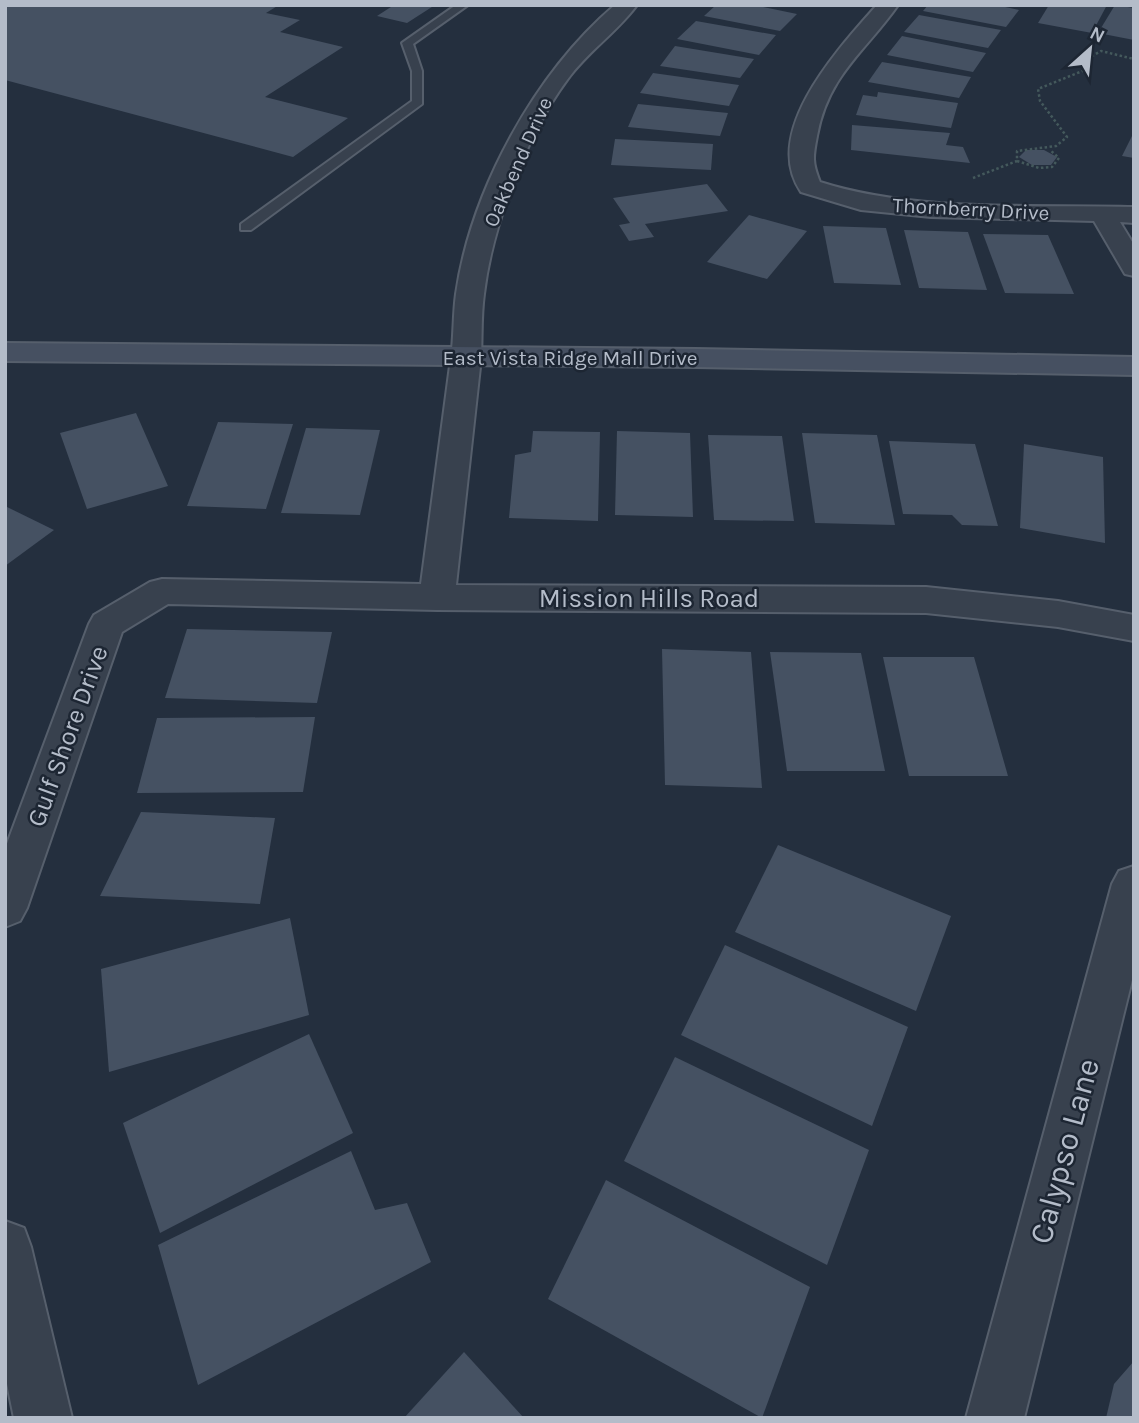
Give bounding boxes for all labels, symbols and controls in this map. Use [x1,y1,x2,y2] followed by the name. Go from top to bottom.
[1055,14,1125,84] north arrow
[1086,22,1108,48] text: N
[479,93,557,231] street label: Oakbend Drive
[892,193,1050,225] street label: Thornberry Drive
[442,346,698,370] street label: East Vista Ridge Mall Drive
[539,583,759,614] street label: Mission Hills Road
[20,642,115,831] street label: Gulf Shore Drive
[1022,1055,1107,1248] street label: Calypso Lane

